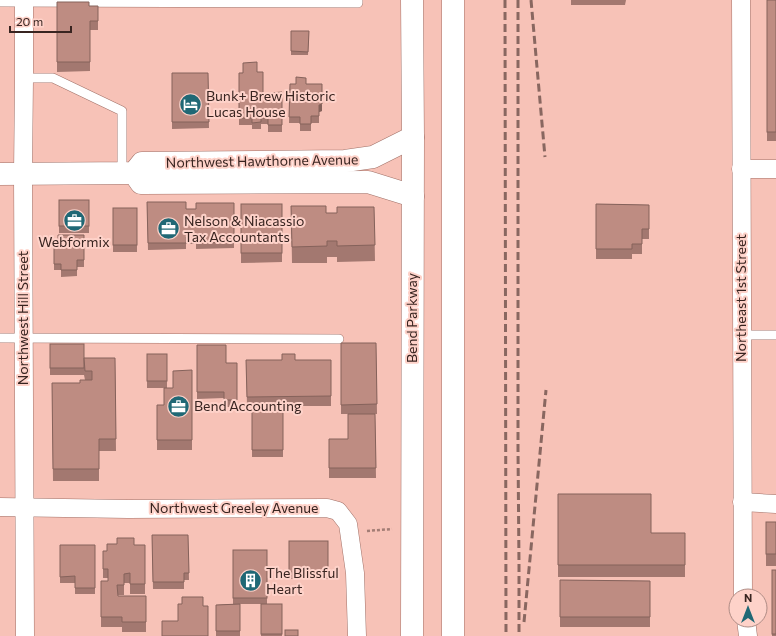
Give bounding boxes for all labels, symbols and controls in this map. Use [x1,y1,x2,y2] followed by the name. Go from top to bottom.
[10,8,71,34] scale bar
[16,14,43,28] text: 20 m
[206,87,335,120] place label: Bunk+ Brew Historic Lucas House
[177,91,203,117] hotel icon: Bunk+ Brew Historic Lucas House
[166,150,358,171] street label: Northwest Hawthorne Avenue
[61,207,87,233] office icon: Webformix
[184,212,304,245] place label: Nelson & Niacassio Tax Accountants
[156,216,182,242] office icon: Nelson & Niacassio Tax Accountants
[38,233,110,250] place label: Webformix
[732,234,749,362] street label: Northeast 1st Street
[14,250,31,385] street label: Northwest Hill Street
[403,273,420,363] street label: Bend Parkway
[165,393,191,419] office icon: Bend Accounting
[194,397,302,414] place label: Bend Accounting
[150,499,318,516] street label: Northwest Greeley Avenue
[266,564,339,597] place label: The Blissful Heart
[237,568,263,594] building icon: The Blissful Heart
[728,588,768,628] north arrow
[744,591,752,604] text: N

